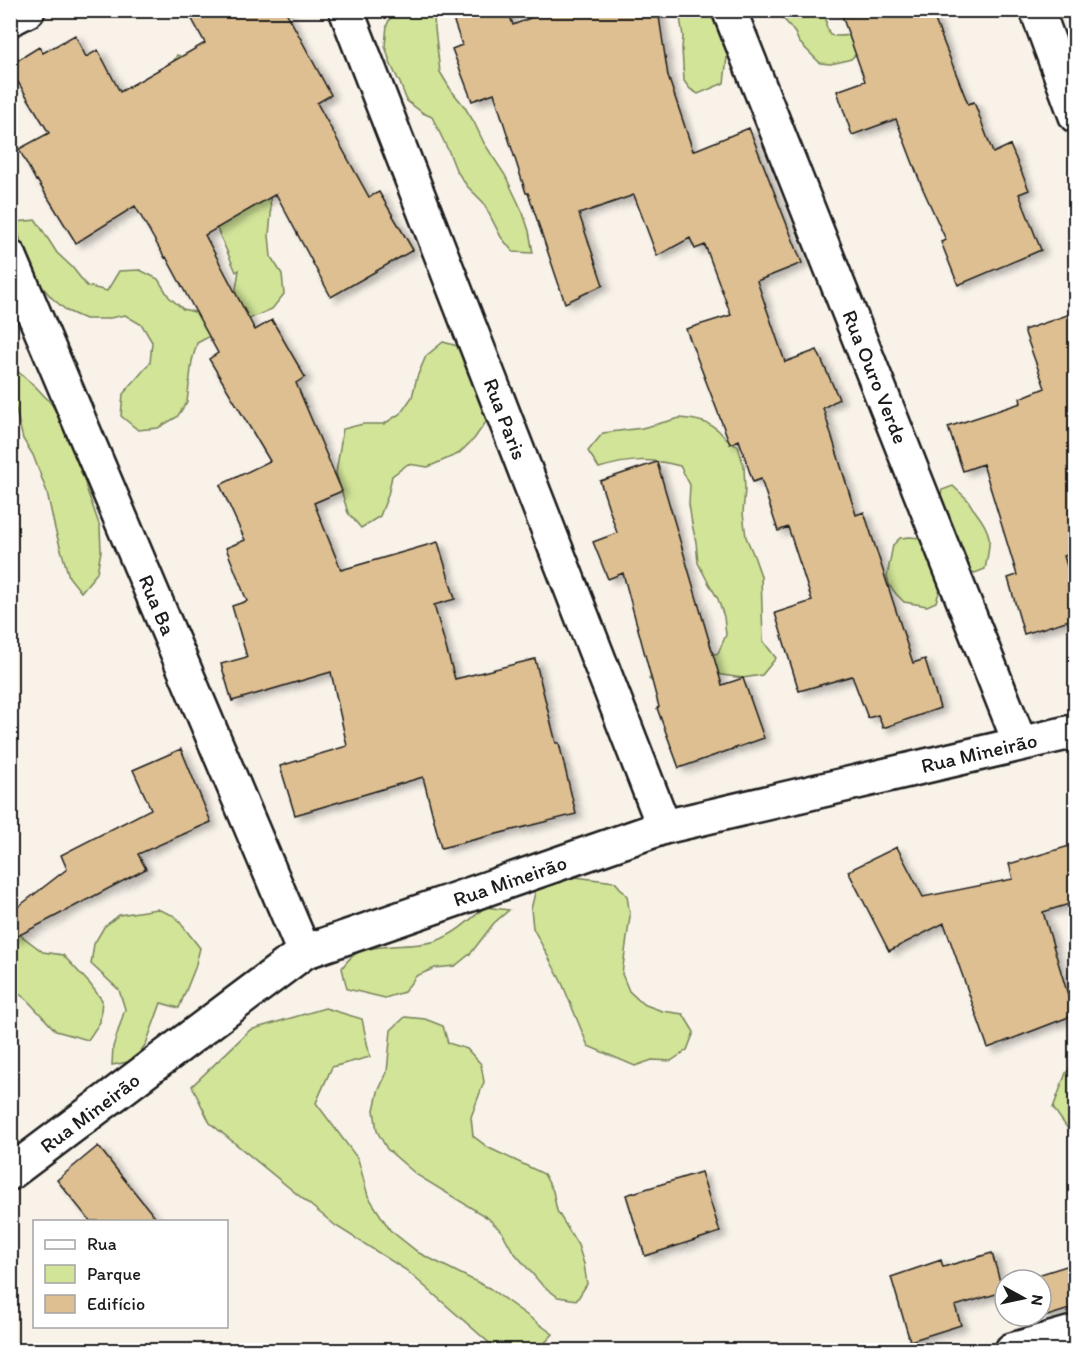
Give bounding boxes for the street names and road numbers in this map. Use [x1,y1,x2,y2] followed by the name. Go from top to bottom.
[837,306,914,447] street label: Rua Ouro Verde
[479,375,532,463] street label: Rua Paris
[134,571,181,639] street label: Rua Ba
[918,727,1039,778] street label: Rua Mineirão
[450,849,570,912] street label: Rua Mineirão
[35,1067,145,1158] street label: Rua Mineirão

